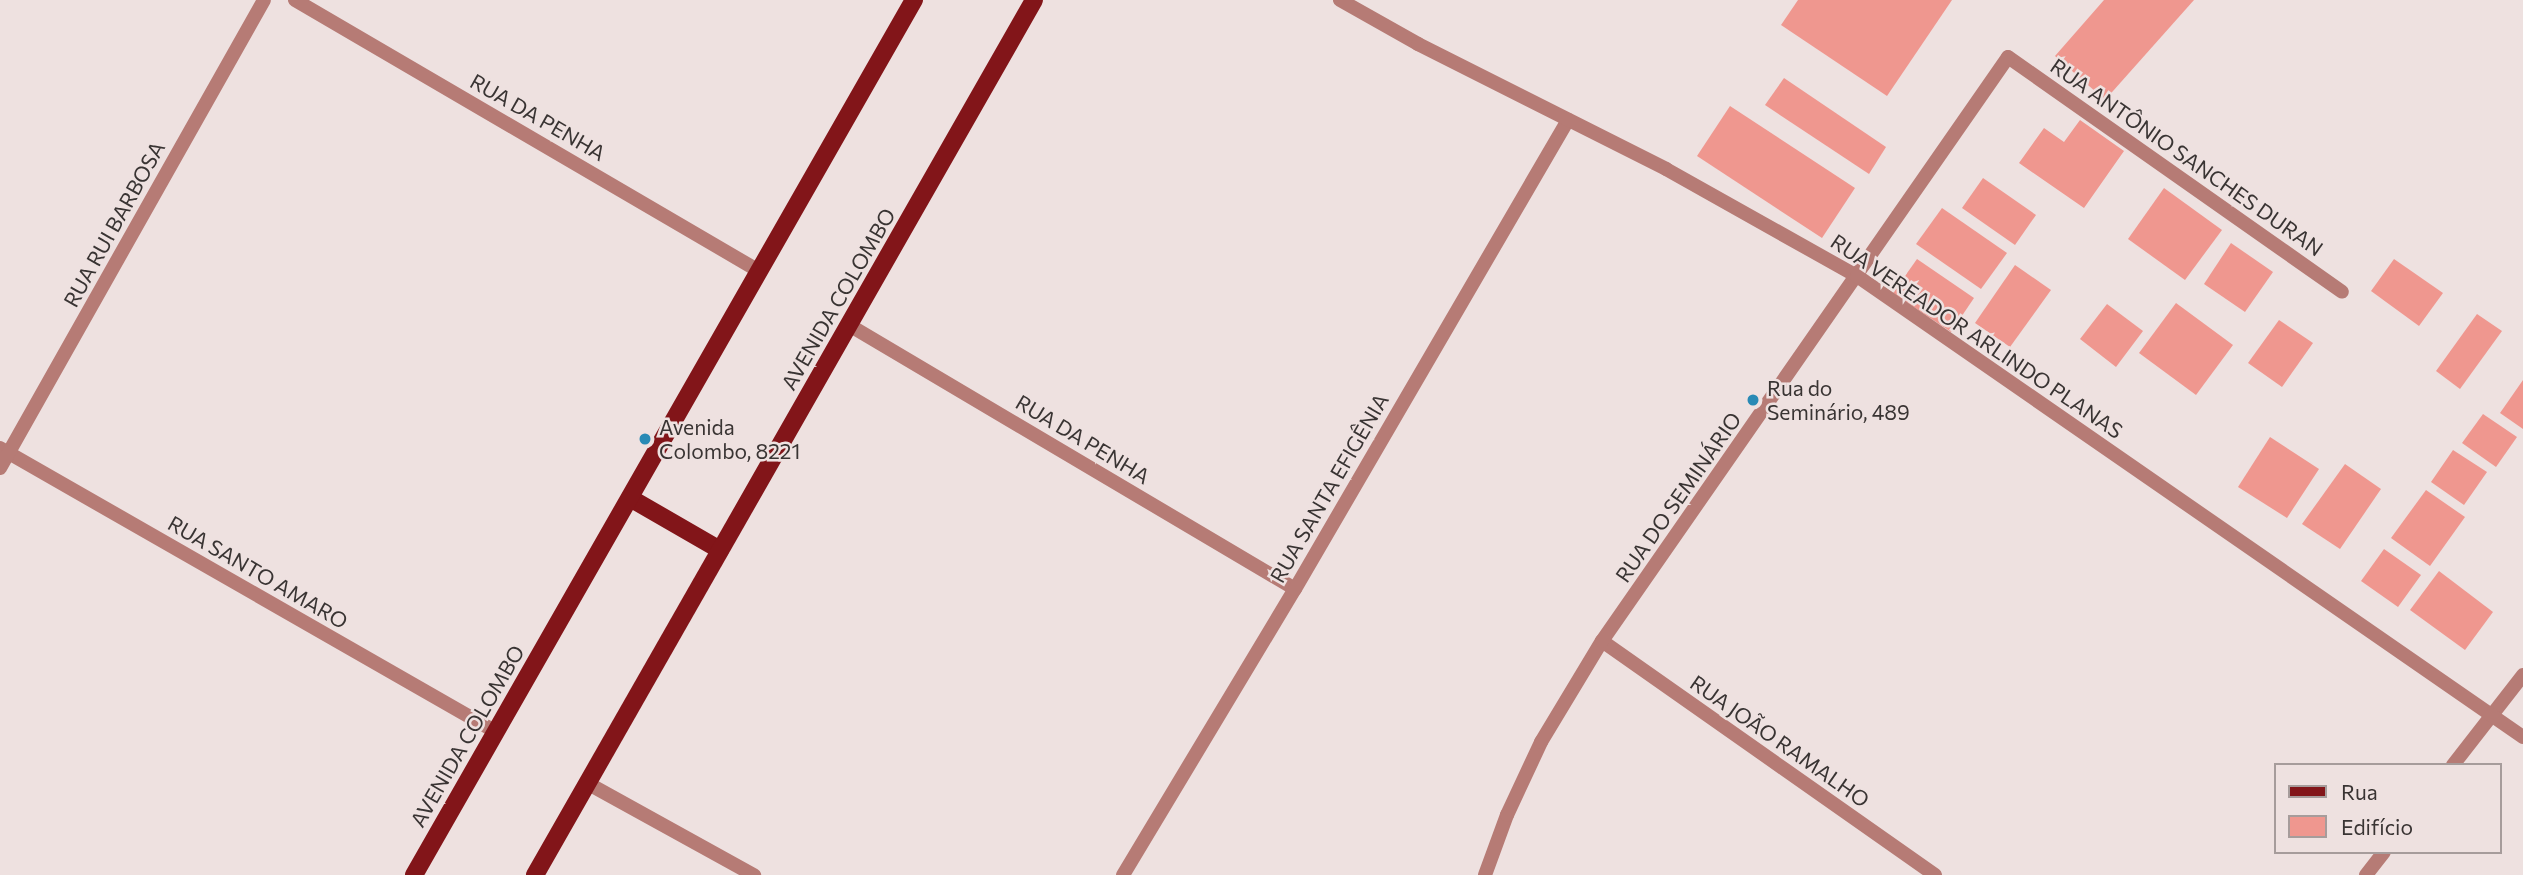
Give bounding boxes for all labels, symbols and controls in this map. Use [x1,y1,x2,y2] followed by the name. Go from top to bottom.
[2046,53,2328,261] street label: RUA ANTÔNIO SANCHES DURAN
[466,68,610,166] street label: RUA DA PENHA
[58,137,170,311] street label: RUA RUI BARBOSA
[776,204,900,394] street label: AVENIDA COLOMBO
[1826,229,2128,443] street label: RUA VEREADOR ARLINDO PLANAS
[1767,375,1910,425] place label: Rua do Seminário, 489
[1011,389,1155,489] street label: RUA DA PENHA
[1265,389,1393,587] street label: RUA SANTA EFIGÊNIA
[1745,392,1761,408] marker: Rua do Seminário, 489
[1610,407,1746,587] street label: RUA DO SEMINÁRIO
[659,414,800,464] place label: Avenida Colombo, 8221
[637,431,653,447] marker: Avenida Colombo, 8221
[164,510,352,634] street label: RUA SANTO AMARO
[405,641,529,831] street label: AVENIDA COLOMBO
[1686,670,1874,812] street label: RUA JOÃO RAMALHO
[2274,763,2502,854] legend
[2341,779,2378,804] text: Rua
[2341,814,2413,839] text: Edifício

